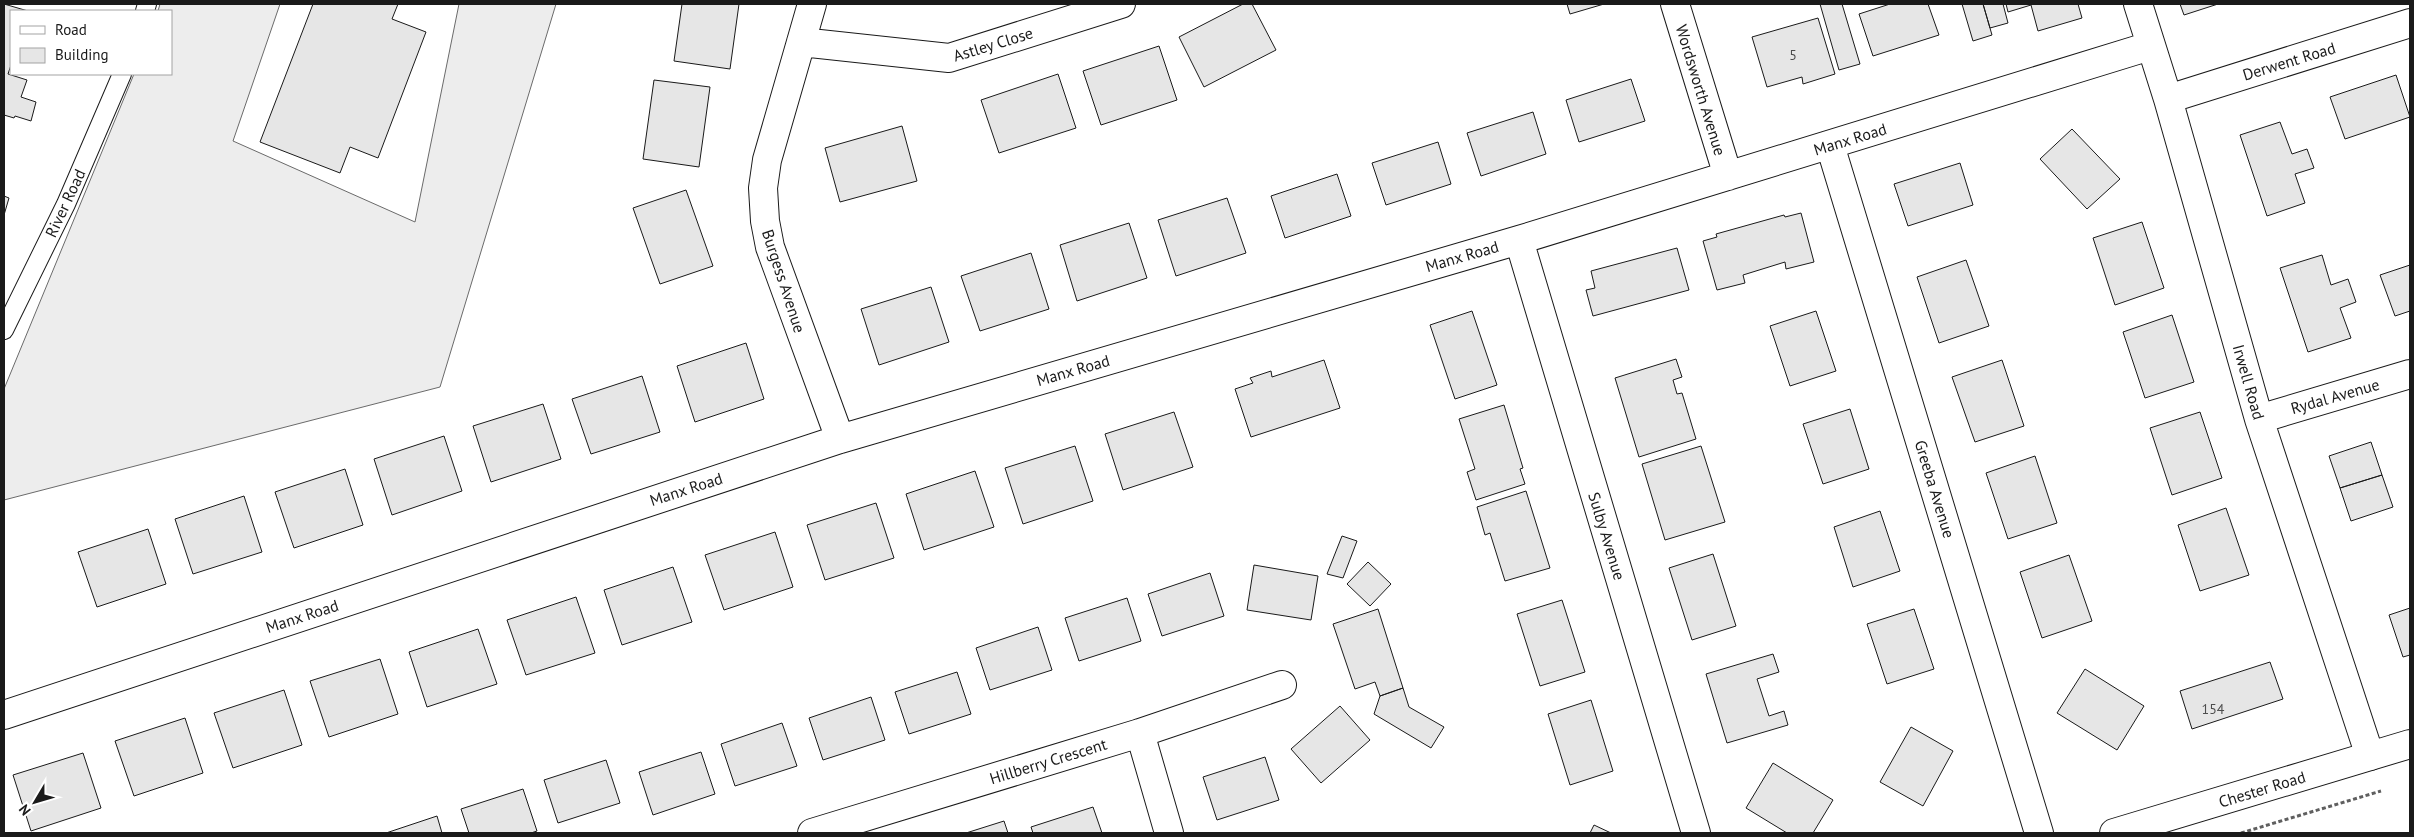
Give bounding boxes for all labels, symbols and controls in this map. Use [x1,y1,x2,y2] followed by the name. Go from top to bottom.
[10,10,172,75] legend
[55,20,87,39] text: Road
[951,22,1035,66] street label: Astley Close
[1672,22,1730,158] street label: Wordsworth Avenue
[2240,37,2338,85] street label: Derwent Road
[55,45,109,64] text: Building
[1789,46,1797,64] house number: 5
[1811,118,1889,160] street label: Manx Road
[40,166,90,240] street label: River Road
[758,227,810,335] street label: Burgess Avenue
[1423,236,1501,276] street label: Manx Road
[2229,342,2269,422] street label: Irwell Road
[1034,350,1112,390] street label: Manx Road
[2288,374,2382,418] street label: Rydal Avenue
[1911,437,1959,541] street label: Greeba Avenue
[647,468,725,510] street label: Manx Road
[1584,490,1630,582] street label: Sulby Avenue
[263,595,341,637] street label: Manx Road
[2202,700,2225,718] house number: 154
[987,734,1110,788] street label: Hillberry Crescent
[2216,766,2308,812] street label: Chester Road
[10,777,60,827] north arrow
[15,801,35,819] text: N

